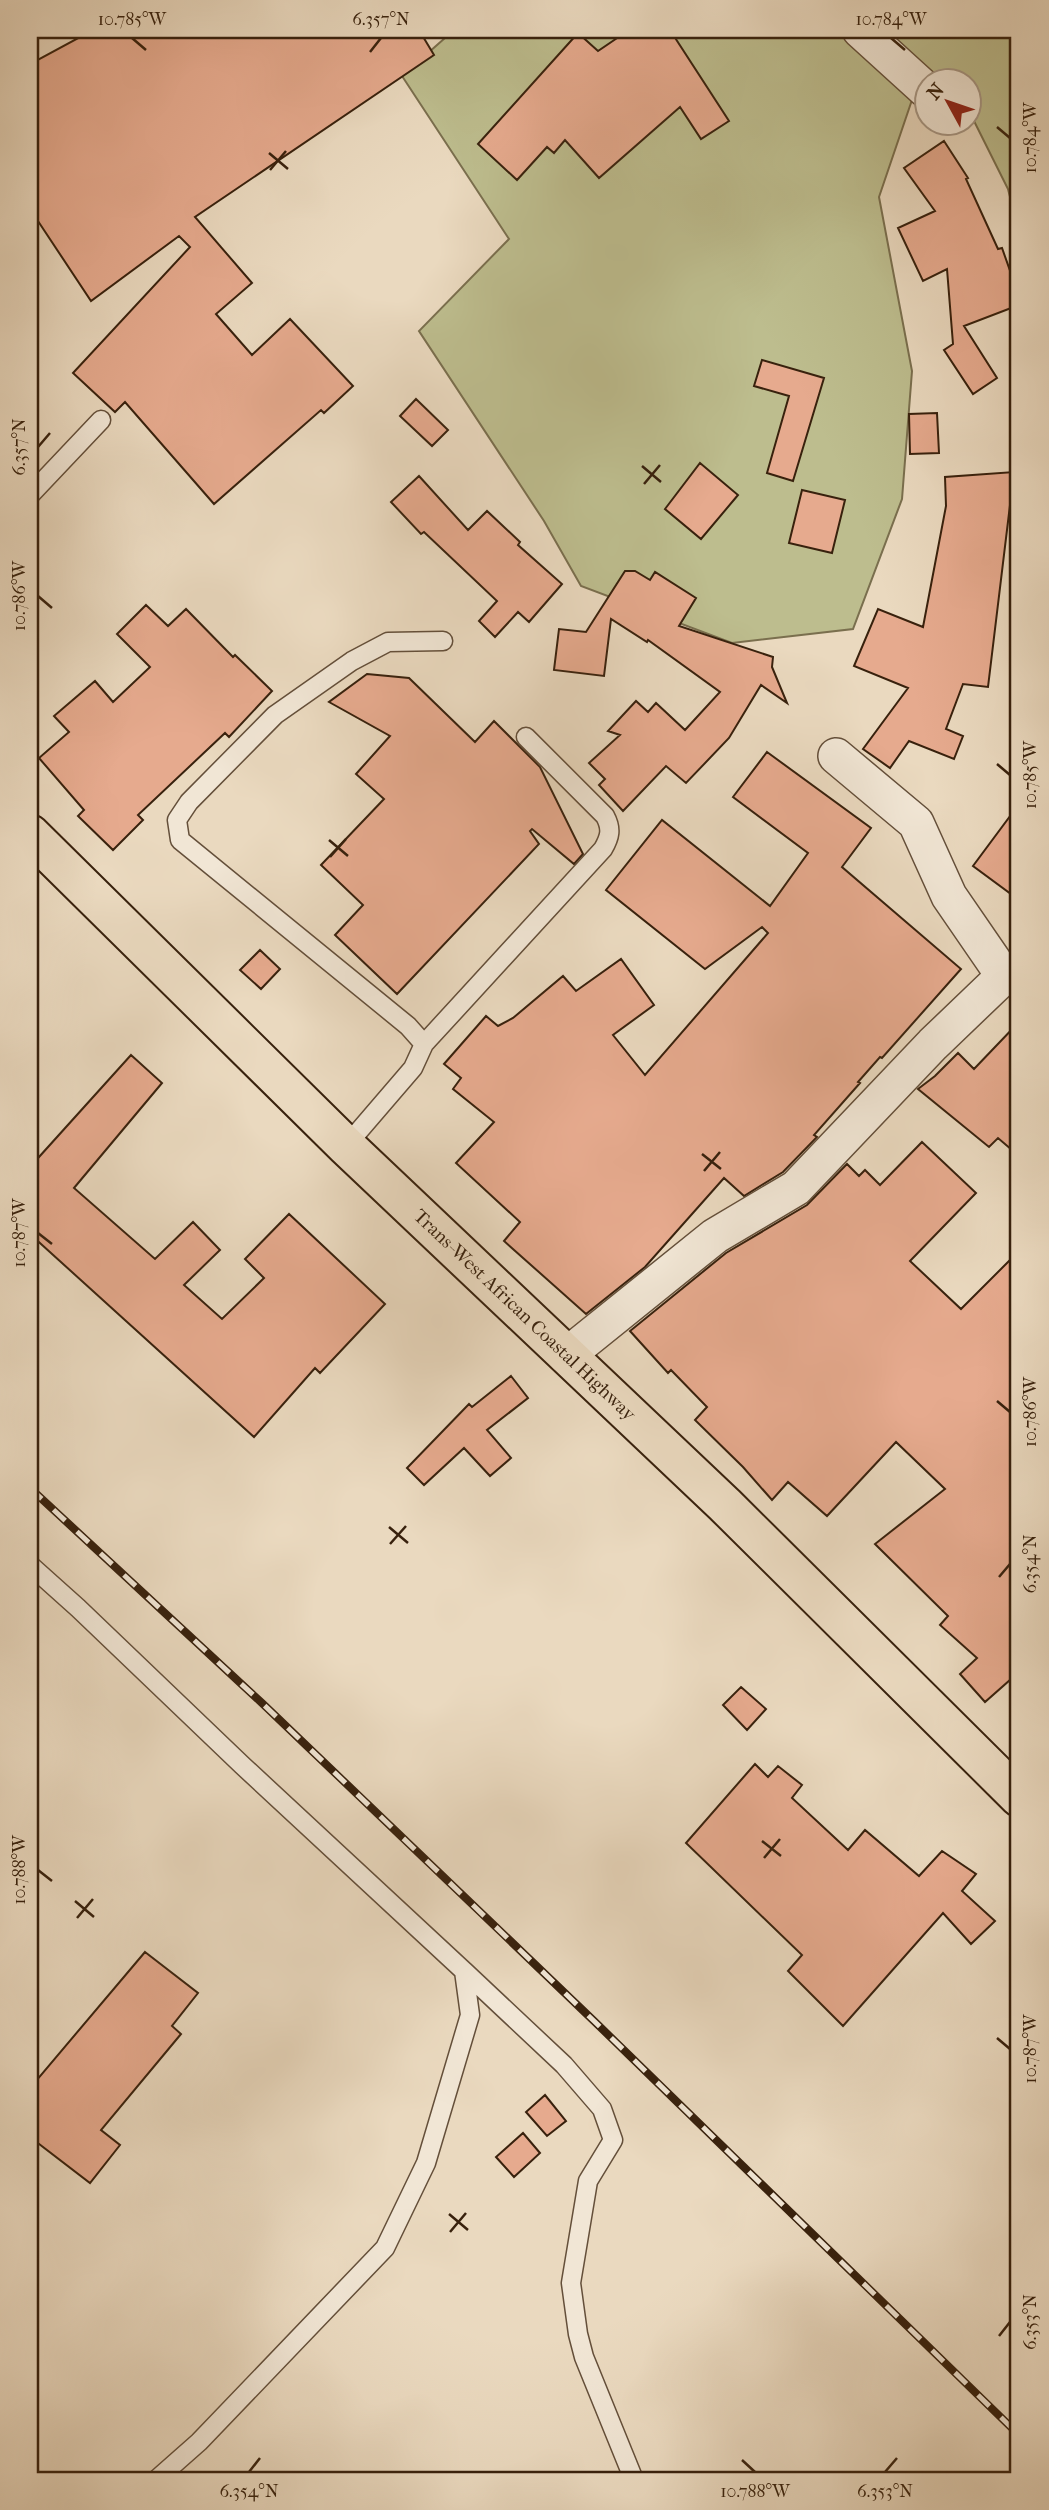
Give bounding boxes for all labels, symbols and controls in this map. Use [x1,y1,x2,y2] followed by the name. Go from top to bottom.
[98,9,168,30] text: 10.785°W
[352,9,410,30] text: 6.357°N
[855,9,928,30] text: 10.784°W
[912,66,982,136] north arrow
[923,79,949,104] text: N
[1020,101,1041,174] text: 10.784°W
[9,418,30,476] text: 6.357°N
[9,559,30,631] text: 10.786°W
[1020,739,1041,809] text: 10.785°W
[9,1197,30,1268] text: 10.787°W
[409,1205,641,1426] street label: Trans-West African Coastal Highway
[1020,1375,1041,1447] text: 10.786°W
[1020,1534,1041,1594] text: 6.354°N
[9,1834,30,1905] text: 10.788°W
[1020,2013,1041,2084] text: 10.787°W
[1020,2294,1041,2350] text: 6.353°N
[219,2481,279,2502] text: 6.354°N
[720,2481,791,2502] text: 10.788°W
[857,2481,913,2502] text: 6.353°N

